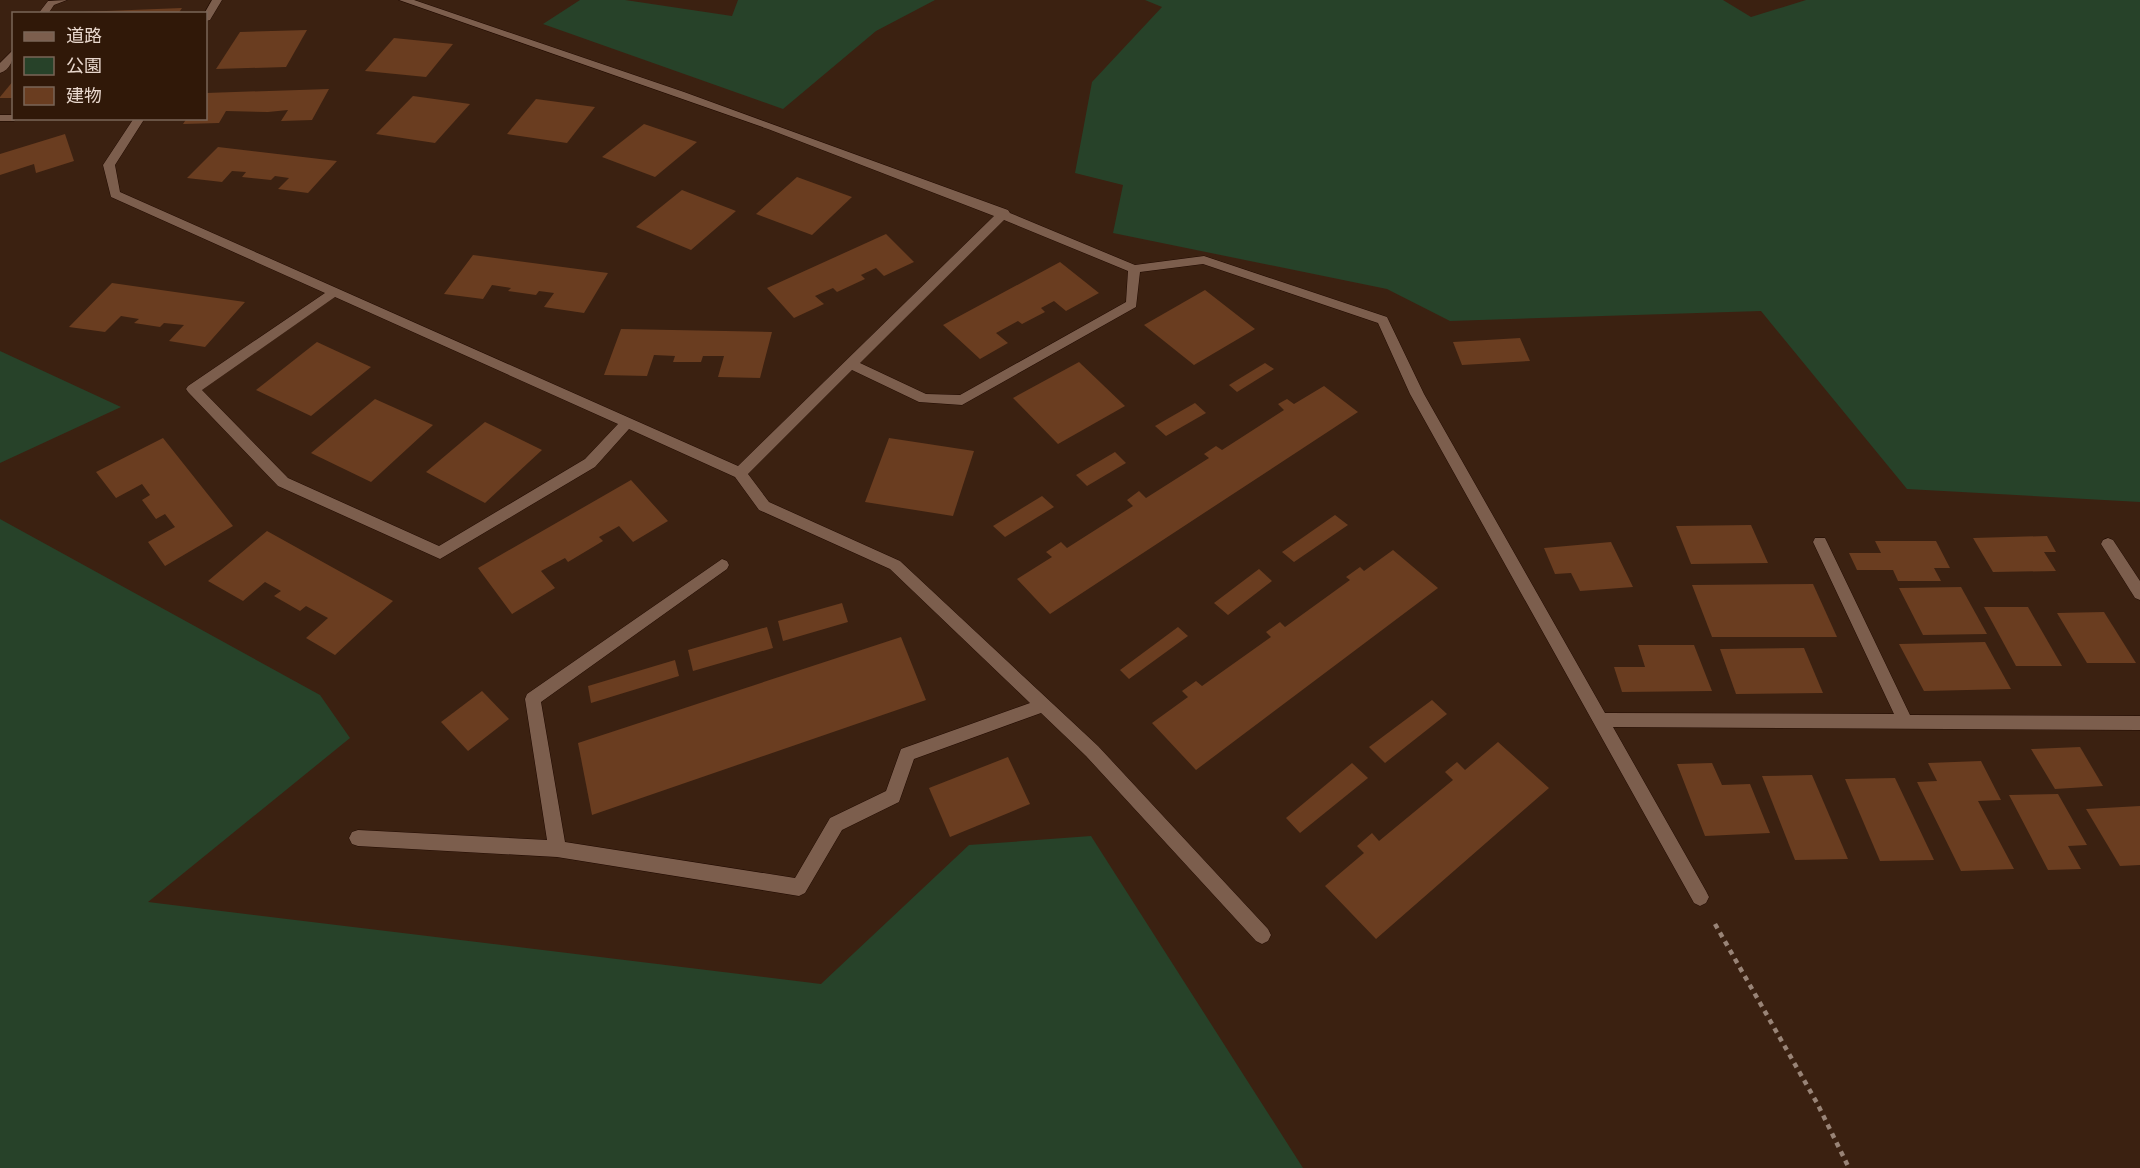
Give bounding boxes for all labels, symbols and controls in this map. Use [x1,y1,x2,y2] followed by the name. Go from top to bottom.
[12,12,207,120] legend
[66,23,102,50] text: 道路
[66,53,102,80] text: 公園
[66,83,102,110] text: 建物

